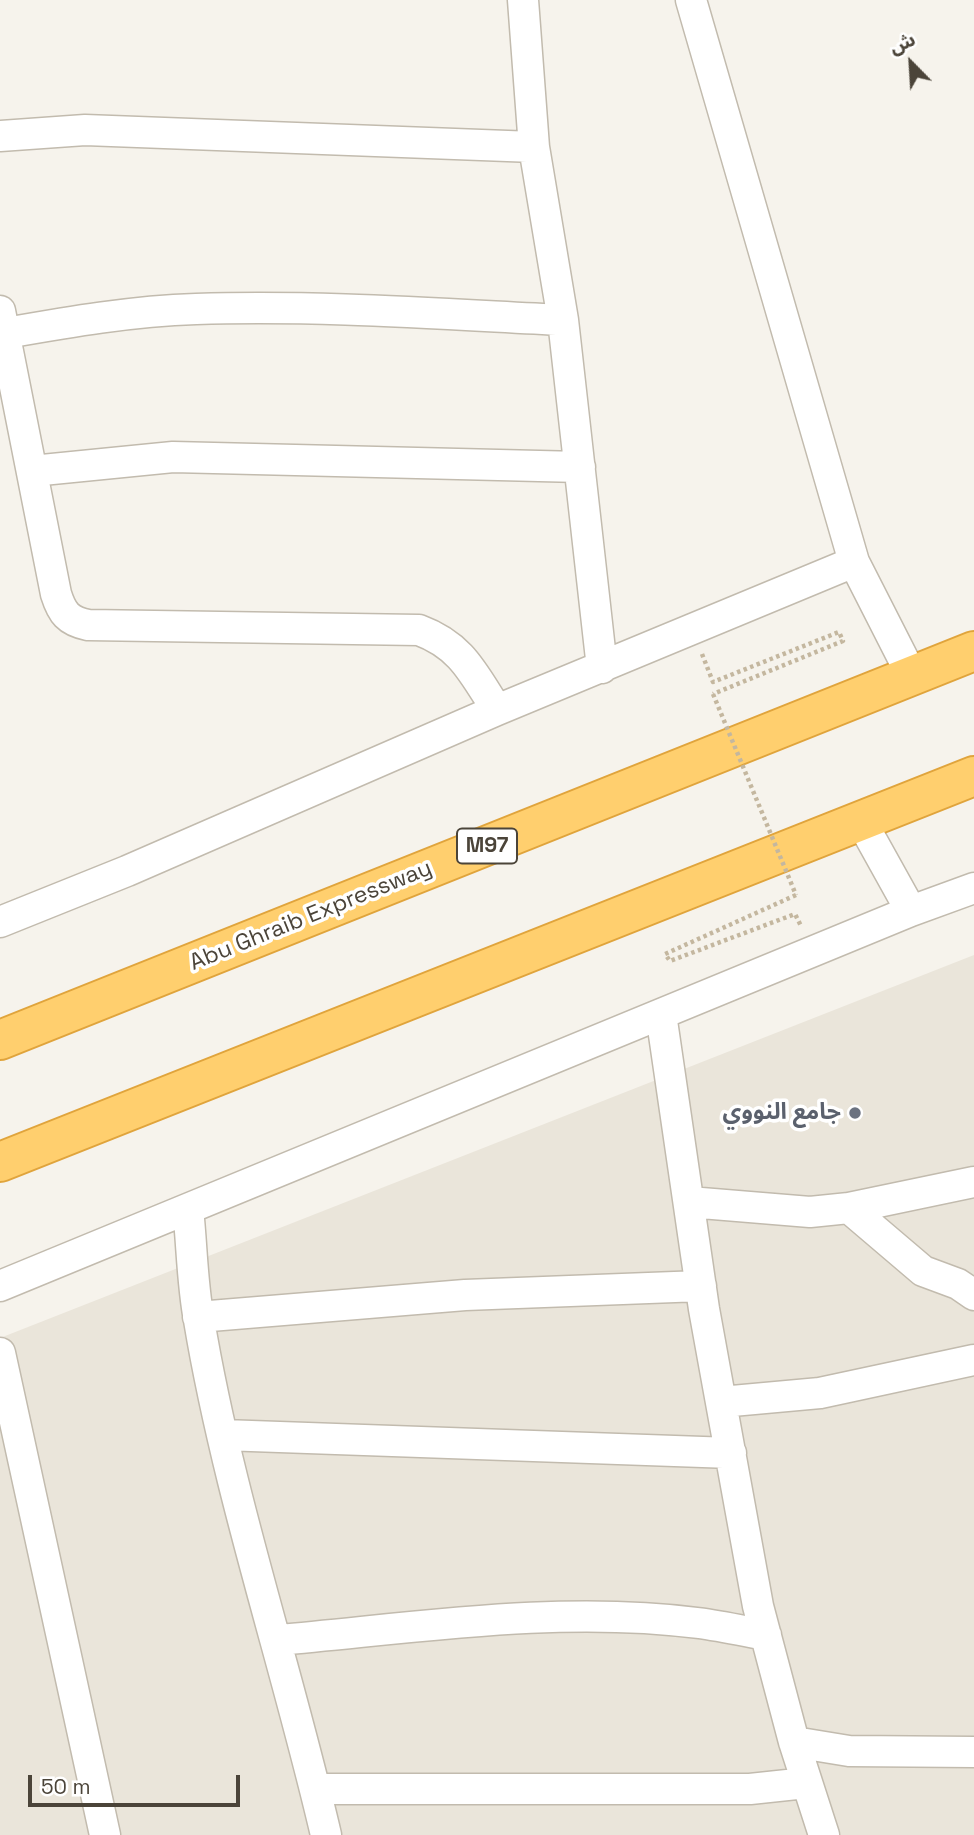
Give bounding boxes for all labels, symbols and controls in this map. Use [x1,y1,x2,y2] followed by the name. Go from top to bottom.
[885,27,919,60] text: ش
[876,28,946,98] north arrow
[457,828,517,864] road number: M97
[186,855,436,977] street label: Abu Ghraib Expressway
[723,1099,841,1127] place label: جامع النووي
[847,1105,863,1121] marker: جامع النووي
[32,1762,243,1806] scale bar
[41,1773,91,1800] text: 50 m

